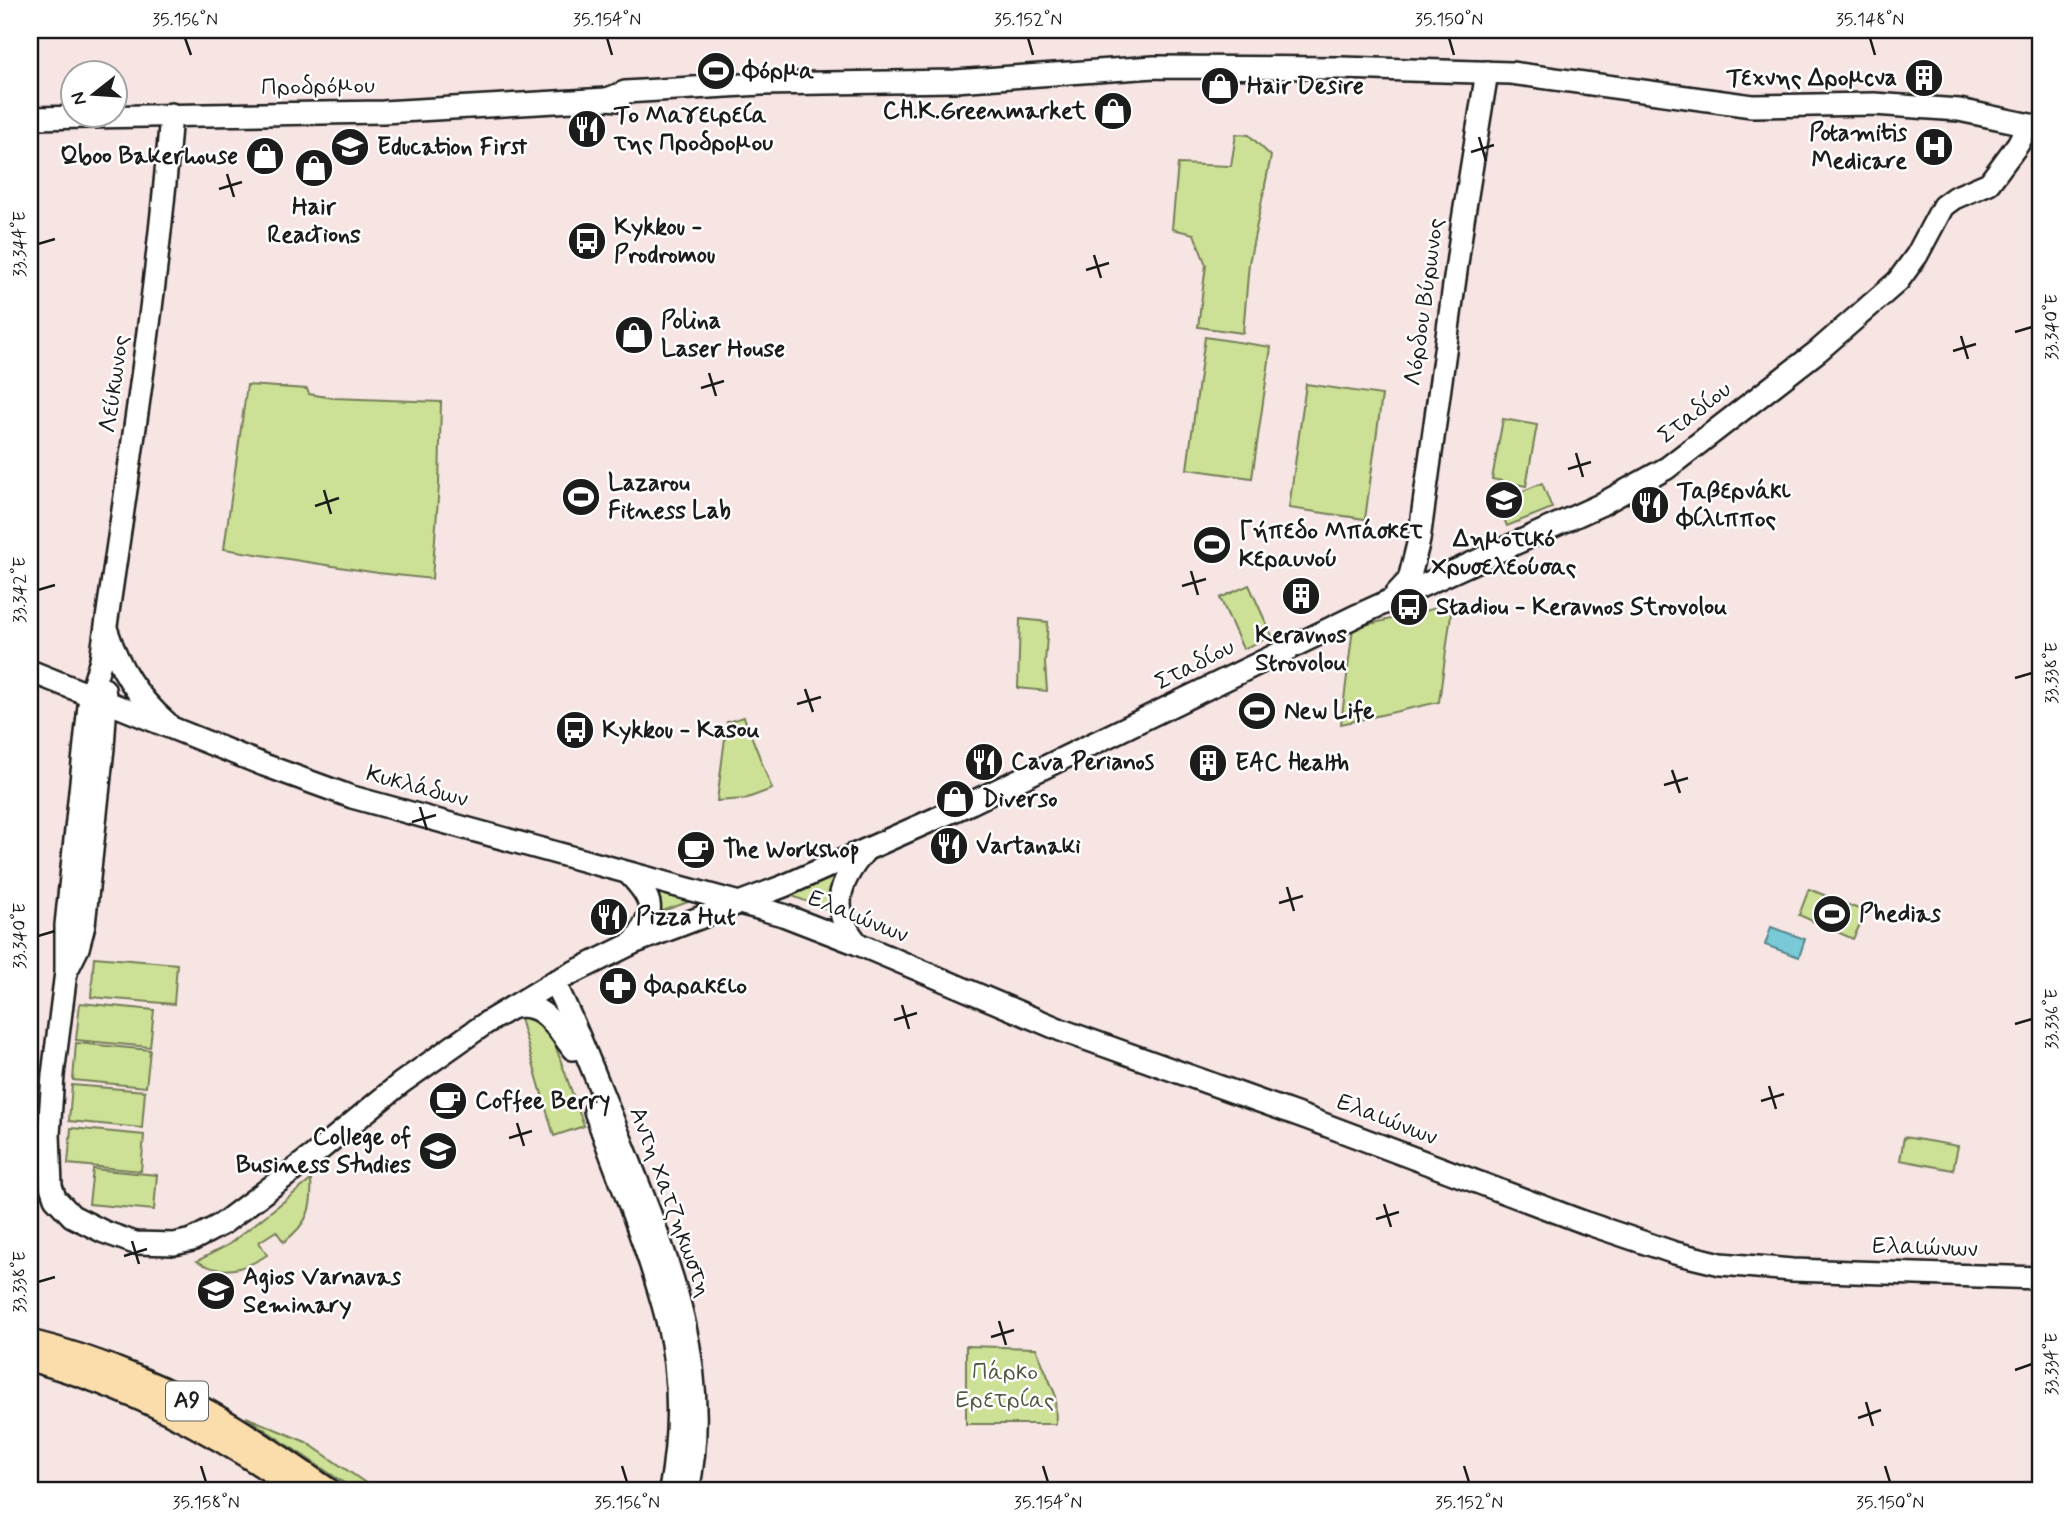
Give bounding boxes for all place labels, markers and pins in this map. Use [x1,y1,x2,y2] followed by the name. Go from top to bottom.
[695,50,737,92] sports icon: Φόρμα
[741,56,814,87] place label: Φόρμα
[1903,57,1945,99] building icon: Τεχνης Δρομcνa
[1725,63,1897,94] place label: Τεχνης Δρομcνa
[1199,65,1241,107] shop icon: Hair Desire
[1247,71,1364,102] place label: Hair Desire
[1092,90,1134,132] shop icon: CH.K.Greenmarket
[883,96,1087,127] place label: CH.K.Greenmarket
[613,100,773,159] place label: Το Μαγειρεία της Προδρομου
[566,108,608,150] restaurant icon: Το Μαγειρεία της Προδρομου
[1809,118,1907,177] place label: Potamitis Medicare
[329,126,371,168] school or university icon: Education First
[1913,126,1955,168] hospital icon: Potamitis Medicare
[377,132,528,163] place label: Education First
[244,135,286,177] shop icon: Qboo Bakerhouse
[60,141,238,172] place label: Qboo Bakerhouse
[293,147,335,189] shop icon: Hair Reactions
[267,192,361,251] place label: Hair Reactions
[614,212,715,271] place label: Kykkou - Prodromou
[566,220,608,262] bus stop icon: Kykkou - Prodromou
[661,306,785,365] place label: Polina Laser House
[613,314,655,356] shop icon: Polina Laser House
[608,468,731,527] place label: Lazarou Fitness Lab
[560,476,602,518] sports icon: Lazarou Fitness Lab
[1675,476,1791,535] place label: Ταβερνάκι Φίλιππος
[1483,479,1525,521] school or university icon: Δημοτικό Χρυσελεούσας
[1629,484,1671,526] restaurant icon: Ταβερνάκι Φίλιππος
[1239,516,1423,575] place label: Γήπεδο Μπάσκετ Κεραυνού
[1191,524,1233,566] sports icon: Γήπεδο Μπάσκετ Κεραυνού
[1432,524,1577,583] place label: Δημοτικό Χρυσελεούσας
[1280,575,1322,617] building icon: Keravnos Strovolou
[1388,586,1430,628] bus stop icon: Stadiou - Keravnos Strovolou
[1436,592,1727,623] place label: Stadiou - Keravnos Strovolou
[1255,620,1347,679] place label: Keravnos Strovolou
[1236,690,1278,732] sports icon: New Life
[1284,696,1375,727] place label: New Life
[554,709,596,751] bus stop icon: Kykkou - Kasou
[602,715,760,746] place label: Kykkou - Kasou
[963,741,1005,783] restaurant icon: Cava Perianos
[1187,742,1229,784] building icon: EAC Health
[1011,747,1155,778] place label: Cava Perianos
[1235,748,1349,779] place label: EAC Health
[934,778,976,820] shop icon: Diverso
[982,784,1058,815] place label: Diverso
[928,825,970,867] restaurant icon: Vartanaki
[675,829,717,871] cafe icon: The Workshop
[976,831,1081,862] place label: Vartanaki
[723,835,859,866] place label: The Workshop
[1811,893,1853,935] sports icon: Phedias
[588,896,630,938] restaurant icon: Pizza Hut
[1859,899,1941,930] place label: Phedias
[636,902,736,933] place label: Pizza Hut
[597,965,639,1007] pharmacy icon: Φαρακειο
[643,971,747,1002] place label: Φαρακειο
[427,1080,469,1122] cafe icon: Coffee Berry
[475,1086,610,1117] place label: Coffee Berry
[236,1122,412,1181] place label: College of Business Studies
[417,1130,459,1172] school or university icon: College of Business Studies
[243,1262,401,1321] place label: Agios Varnavas Seminary
[195,1270,237,1312] school or university icon: Agios Varnavas Seminary

